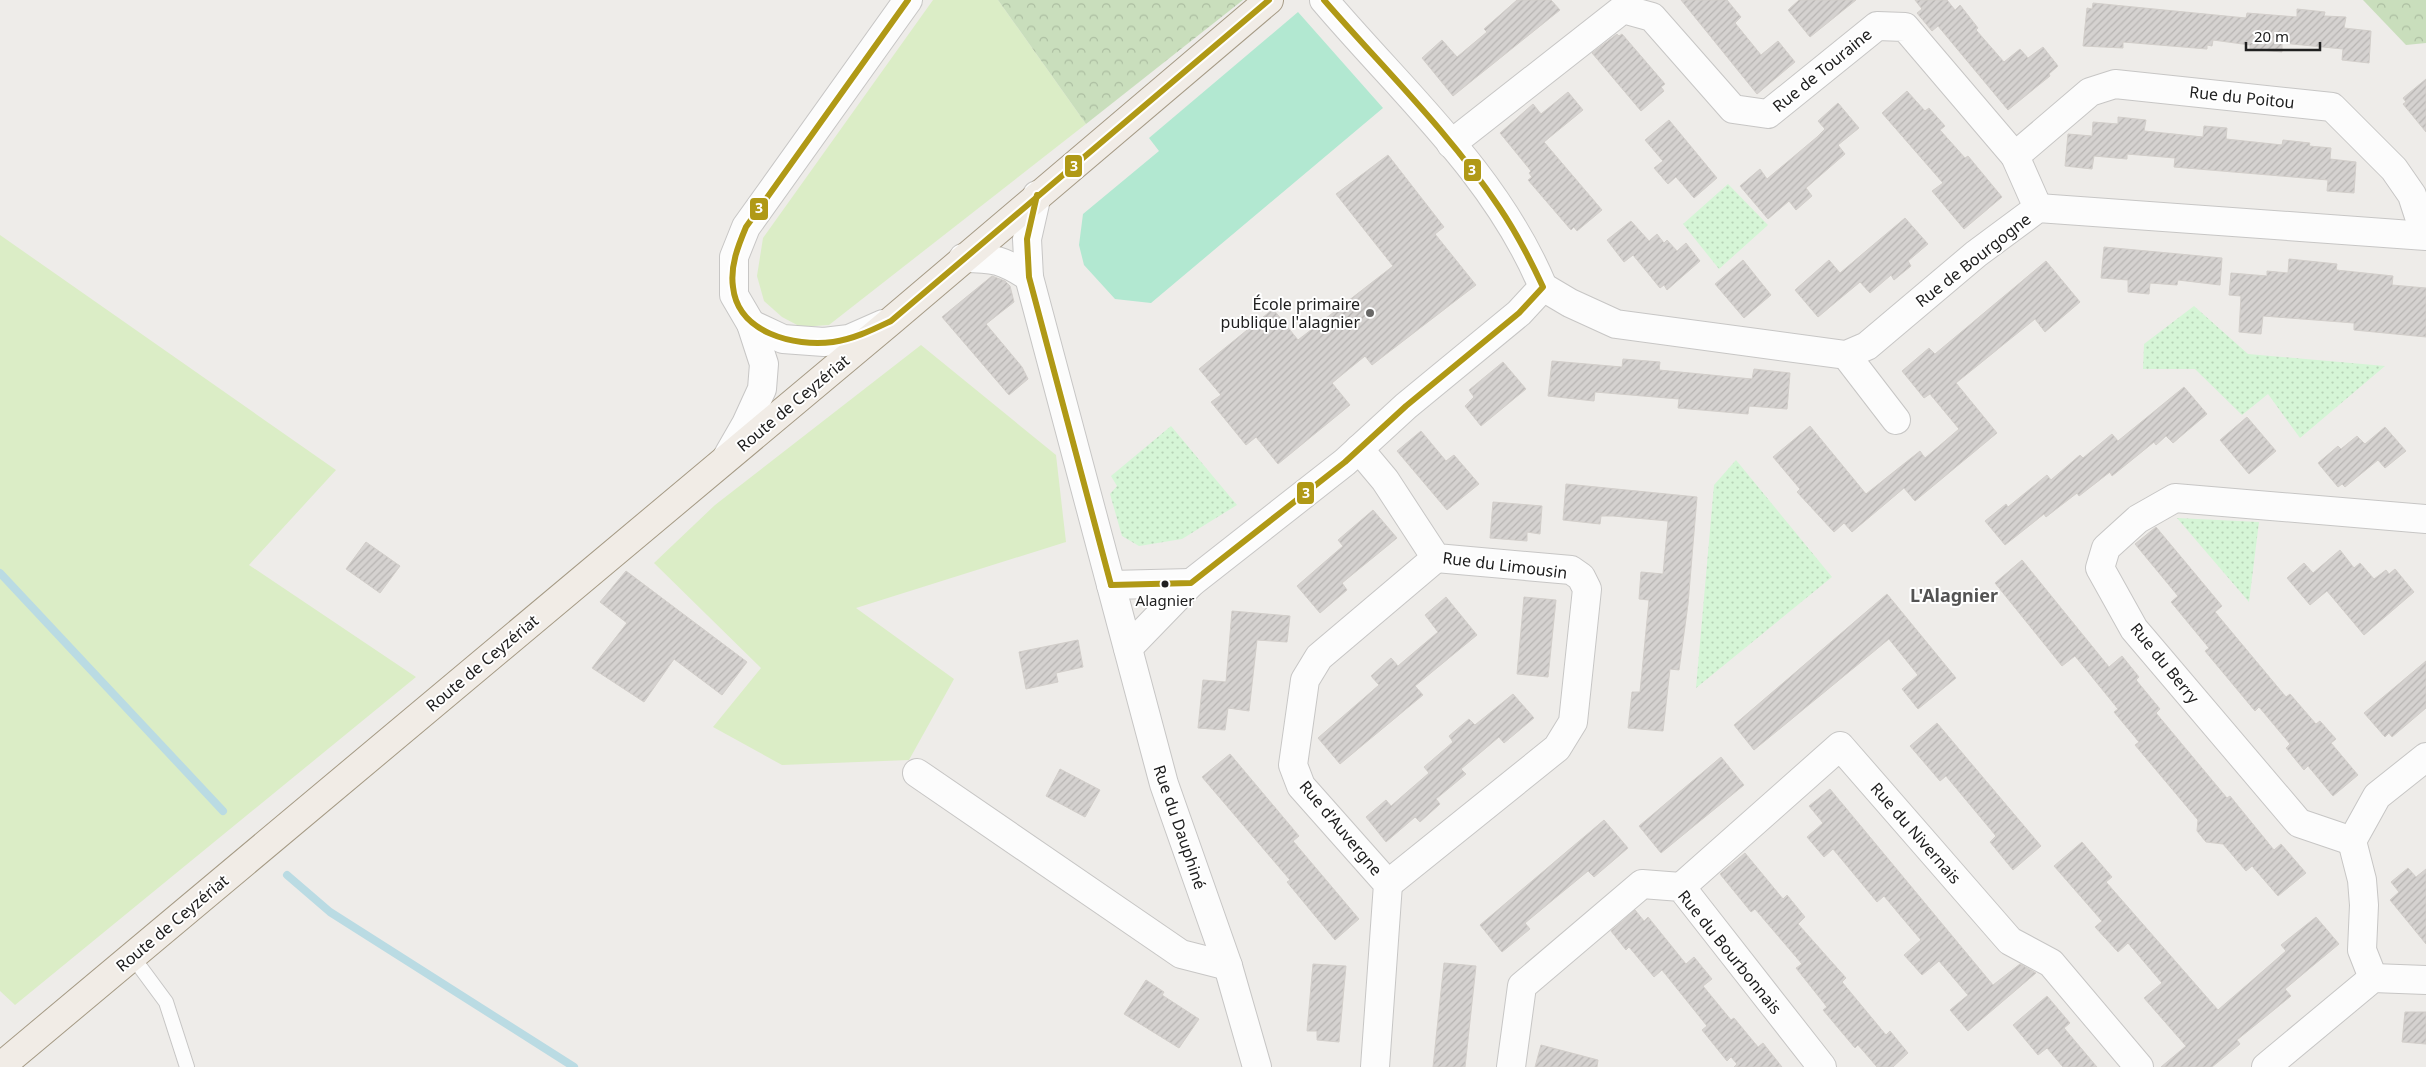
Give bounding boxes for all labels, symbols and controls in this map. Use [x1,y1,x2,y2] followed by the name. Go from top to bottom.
[2246,20,2320,52] scale bar
[1768,23,1876,117] street label: Rue de Touraine
[2254,26,2289,46] text: 20 m
[2188,81,2296,113] street label: Rue du Poitou
[1064,154,1083,178] line badge: 3
[1070,156,1078,175] text: 3
[1463,158,1482,182] line badge: 3
[1468,160,1476,179] text: 3
[749,197,769,221] line badge: 3
[755,198,763,217] text: 3
[1911,208,2035,312] street label: Rue de Bourgogne
[1221,293,1360,333] place label: École primaire publique l'alagnier
[1364,307,1376,319] marker: École primaire publique l'alagnier
[732,349,854,457] street label: Route de Ceyzériat
[1296,481,1315,505] line badge: 3
[1302,483,1310,502] text: 3
[1441,546,1569,584] street label: Rue du Limousin
[1160,579,1170,589] marker: Alagnier
[1910,583,1998,607] district label: L'Alagnier
[1136,590,1194,610] place label: Alagnier
[421,609,543,717] street label: Route de Ceyzériat
[2126,618,2205,709] street label: Rue du Berry
[1148,762,1212,892] street label: Rue du Dauphiné
[1295,776,1387,880] street label: Rue d'Auvergne
[1866,778,1966,888] street label: Rue du Nivernais
[111,869,233,977] street label: Route de Ceyzériat
[1673,885,1787,1019] street label: Rue du Bourbonnais

